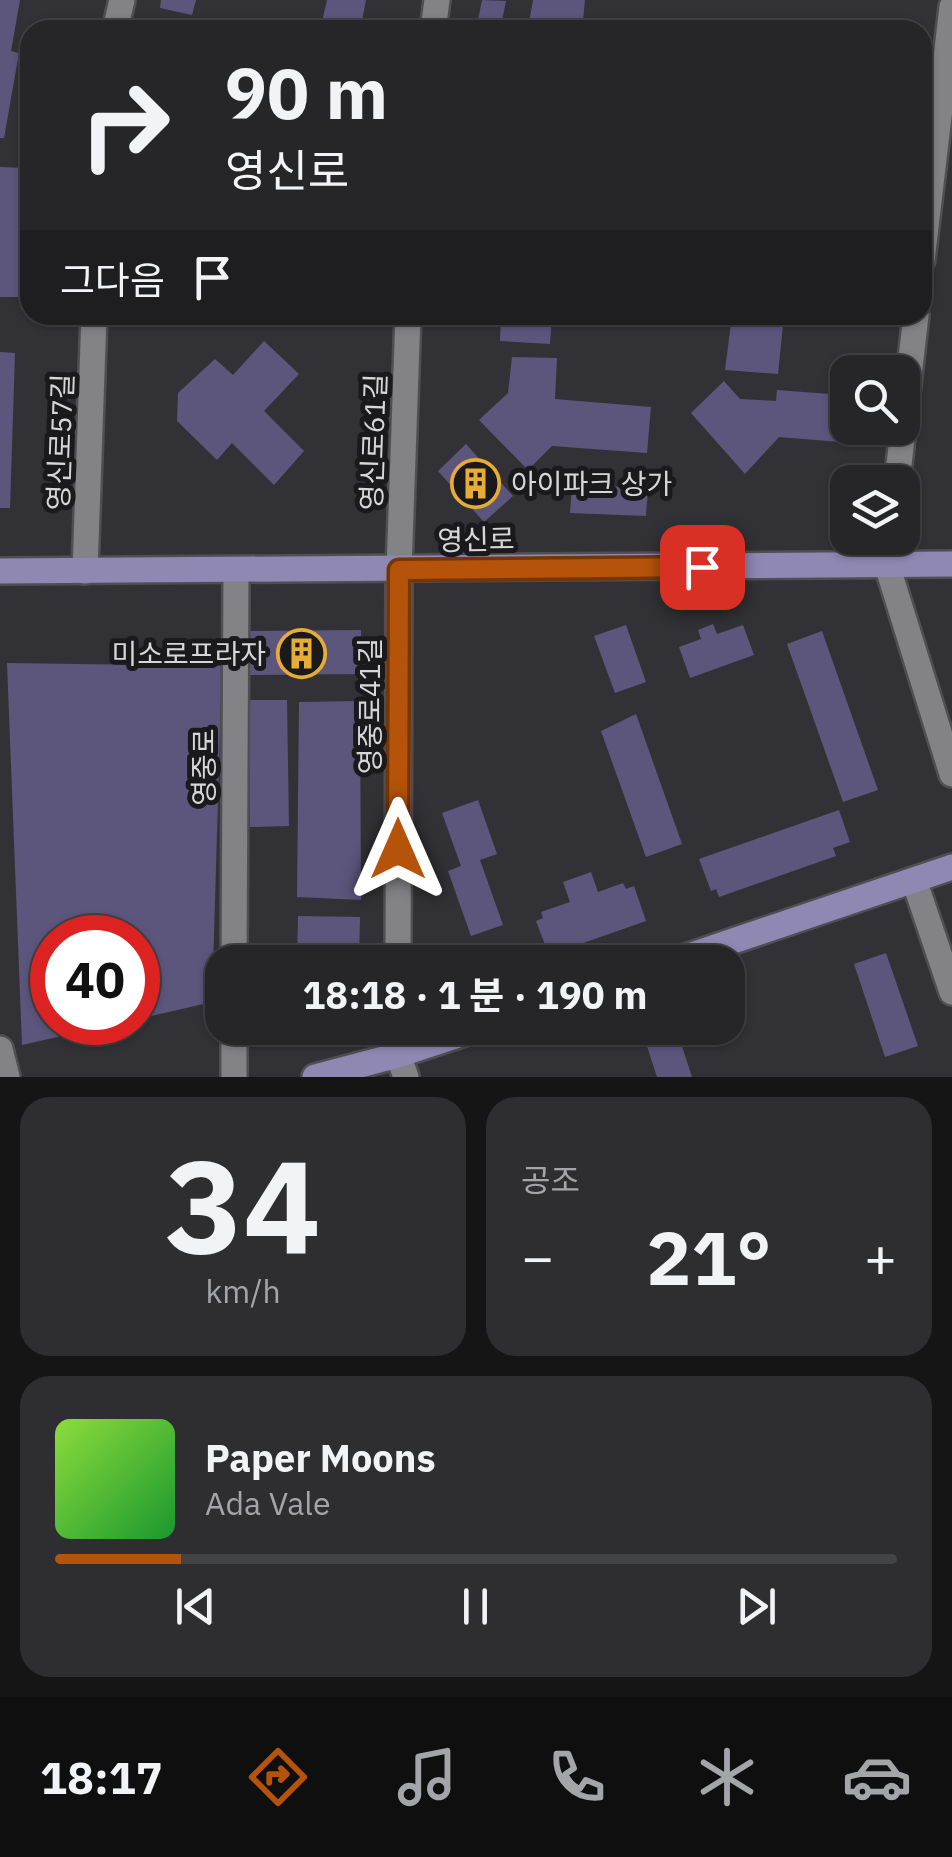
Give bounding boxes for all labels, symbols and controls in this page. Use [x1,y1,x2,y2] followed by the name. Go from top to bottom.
[225,47,388,138] text: 90 m
[60,60,190,190] icon: right
[225,141,349,199] text: 영신로
[185,250,240,305] icon: arrive
[60,255,165,304] text: 그다음
[830,355,920,555] map controls
[830,355,920,445] button: search
[39,373,81,511] street label: 영신로57길
[352,373,394,511] street label: 영신로61길
[450,457,502,509] building icon: 아이파크 상가
[511,465,672,502] place label: 아이파크 상가
[830,465,920,555] button: layers
[437,520,515,558] street label: 영신로
[660,525,745,610] pin
[675,540,730,595] icon: arrive
[275,627,327,679] building icon: 미소로프라자
[111,635,266,672] place label: 미소로프라자
[351,638,388,774] street label: 영중로41길
[185,728,222,806] street label: 영중로
[346,797,450,901] position arrow
[30,915,160,1045] speed limit sign: 40
[303,970,647,1019] text: 18:18 · 1 분 · 190 m
[165,1120,321,1289] text: 34
[521,1159,580,1201] text: 공조
[646,1208,772,1306] text: 21°
[521,1221,554,1292] text: −
[864,1221,897,1292] text: +
[205,1270,281,1312] text: km/h
[205,1433,436,1482] text: Paper Moons
[205,1482,331,1524] text: Ada Vale
[168,1579,223,1634] icon: previous
[448,1579,503,1634] icon: pause
[729,1579,784,1634] icon: next
[243,1742,313,1812] icon: directions
[392,1742,462,1812] icon: music
[542,1742,612,1812] icon: phone
[692,1742,762,1812] icon: climate
[842,1742,912,1812] icon: car
[40,1748,163,1806] text: 18:17

